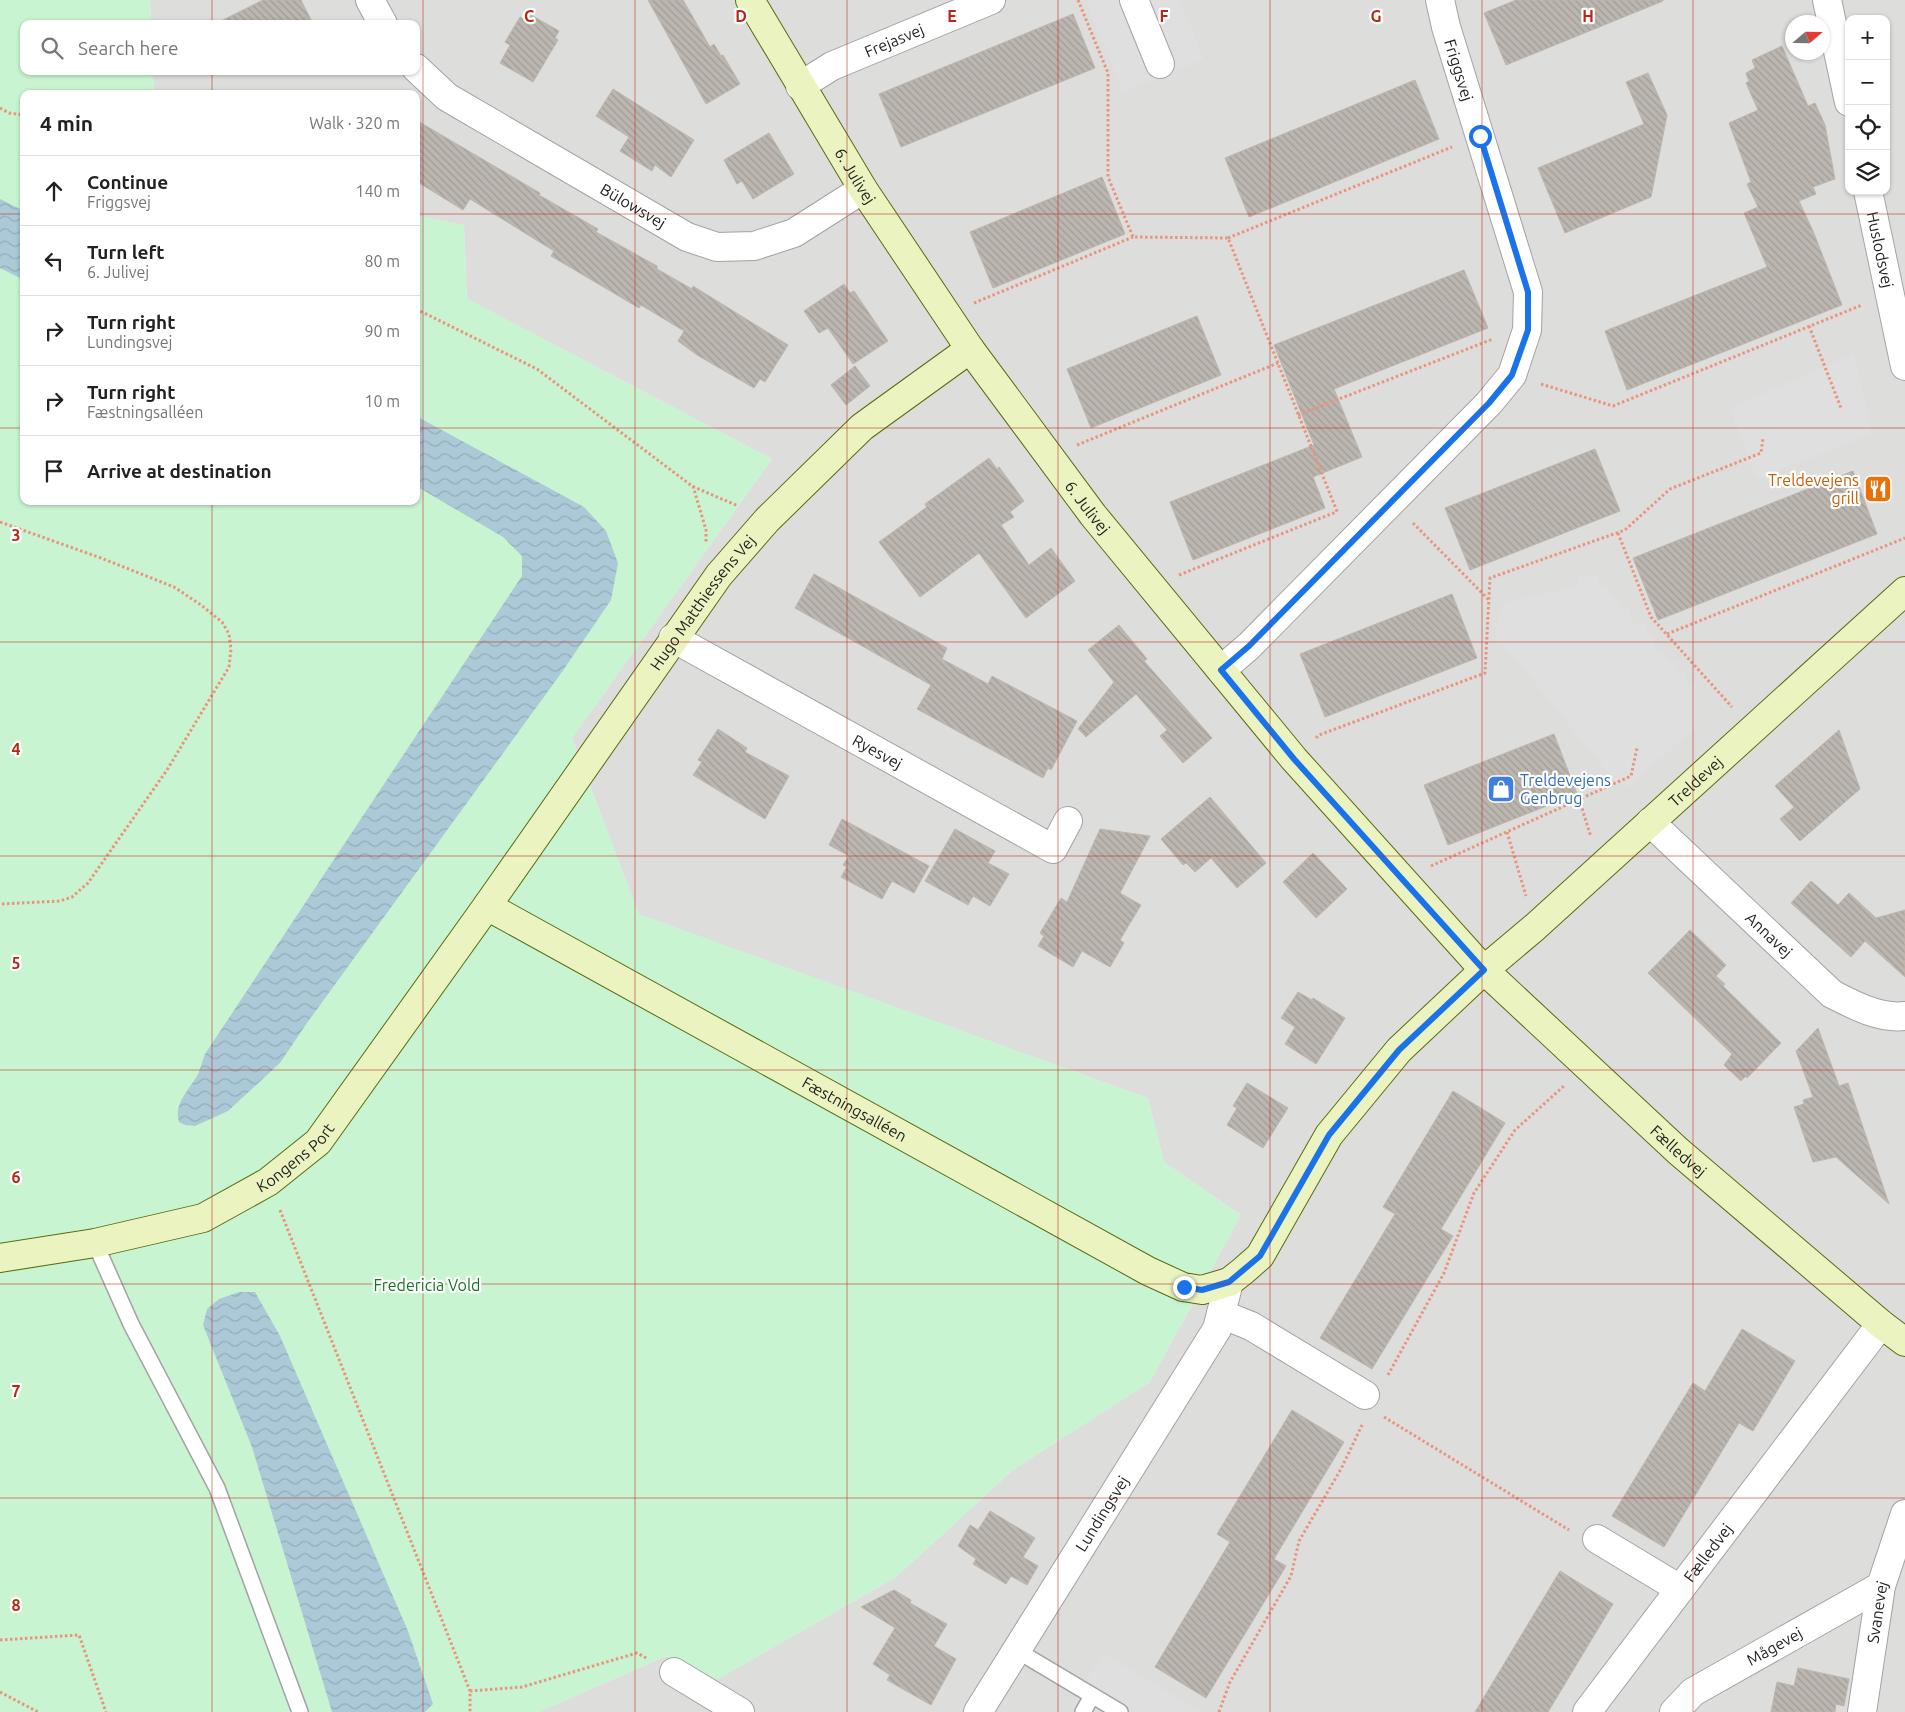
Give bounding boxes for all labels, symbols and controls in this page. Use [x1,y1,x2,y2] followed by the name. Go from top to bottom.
[524,7,534,25] text: C
[735,7,747,25] text: D
[947,7,957,25] text: E
[1160,7,1169,25] text: F
[1370,7,1382,25] text: G
[1582,7,1594,25] text: H
[1785,15,1830,60] north arrow
[1845,15,1890,195] map controls
[1845,15,1890,60] button: +
[20,20,420,75] search box
[862,20,927,61] street label: Frejasvej
[38,34,66,62] icon: search
[78,37,178,59] text: Search here
[1441,37,1477,103] street label: Friggsvej
[1845,60,1890,105] button: −
[1845,105,1890,150] button: locate
[40,111,93,135] text: 4 min
[309,114,400,132] text: Walk · 320 m
[1469,125,1492,148] route start
[832,145,879,207] street label: 6. Julivej
[1845,150,1890,195] button: layers
[87,171,168,193] text: Continue
[40,177,68,205] icon: ahead
[597,180,669,232] street label: Bülowsvej
[355,182,400,200] text: 140 m
[87,193,151,211] text: Friggsvej
[1864,210,1897,290] street label: Huslodsvej
[87,241,165,263] text: Turn left
[40,247,68,275] icon: left
[364,252,400,270] text: 80 m
[87,263,149,281] text: 6. Julivej
[87,311,175,333] text: Turn right
[40,317,68,345] icon: right
[364,322,400,340] text: 90 m
[87,333,172,351] text: Lundingsvej
[87,381,175,403] text: Turn right
[40,387,68,415] icon: right
[364,392,400,410] text: 10 m
[87,403,203,421] text: Fæstningsalléen
[40,457,68,485] icon: arrive
[87,460,272,482] text: Arrive at destination
[1768,471,1859,507] place label: Treldevejens grill
[1863,474,1893,504] restaurant icon: Treldevejens grill
[1062,477,1114,538] street label: 6. Julivej
[11,526,21,544] text: 3
[646,531,759,673] street label: Hugo Matthiessens Vej
[850,731,906,773] street label: Ryesvej
[11,740,21,758] text: 4
[1665,752,1726,810] street label: Treldevej
[1520,771,1611,807] place label: Treldevejens Genbrug
[1486,774,1516,804] shop icon: Treldevejens Genbrug
[1742,908,1796,961] street label: Annavej
[11,954,21,972] text: 5
[799,1073,910,1145] street label: Fæstningsalléen
[253,1119,338,1196] street label: Kongens Port
[1647,1121,1710,1180] street label: Fælledvej
[11,1168,21,1186] text: 6
[374,1276,480,1294] park label: Fredericia Vold
[1173,1276,1196,1299] route end
[11,1382,21,1400] text: 7
[1072,1472,1132,1555] street label: Lundingsvej
[1680,1520,1736,1585] street label: Fælledvej
[1863,1578,1891,1644] street label: Svanevej
[11,1596,21,1614] text: 8
[1744,1623,1805,1669] street label: Mågevej

